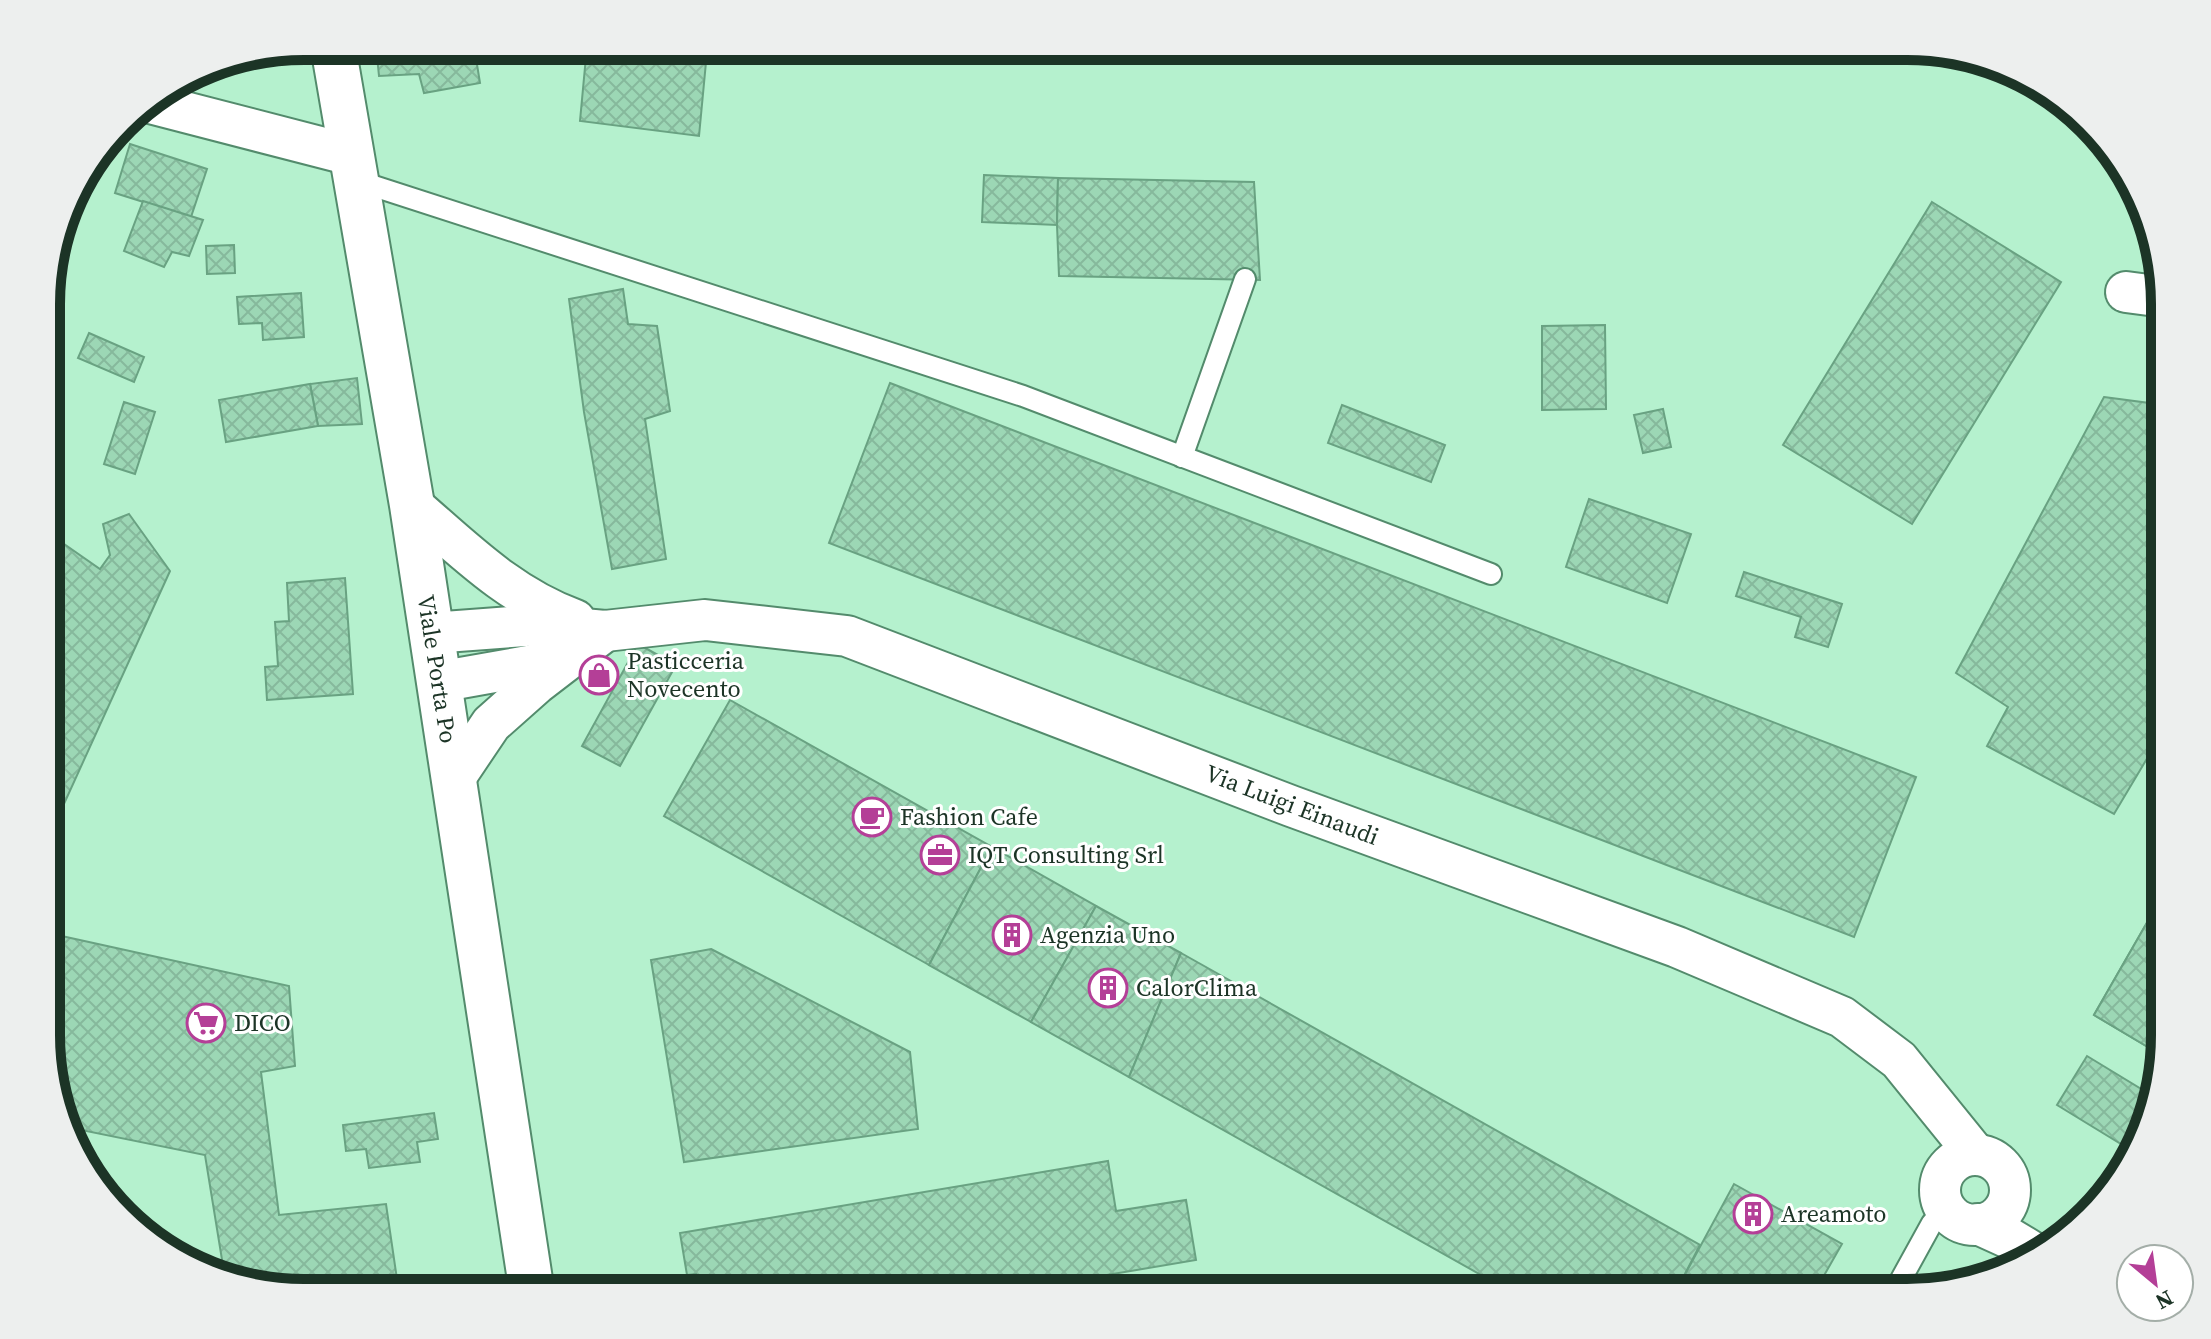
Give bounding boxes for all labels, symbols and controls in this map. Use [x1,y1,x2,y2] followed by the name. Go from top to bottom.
[409,592,466,745] street label: Viale Porta Po
[627,644,745,705] place label: Pasticceria Novecento
[578,654,620,696] shop icon: Pasticceria Novecento
[1201,756,1384,853] street label: Via Luigi Einaudi
[851,796,893,838] cafe icon: Fashion Cafe
[900,800,1038,833] place label: Fashion Cafe
[919,834,961,876] office icon: IQT Consulting Srl
[968,838,1164,871] place label: IQT Consulting Srl
[991,914,1033,956] building icon: Agenzia Uno
[1040,918,1175,951] place label: Agenzia Uno
[1087,967,1129,1009] building icon: CalorClima
[1136,971,1258,1004] place label: CalorClima
[185,1002,227,1044] supermarket icon: DICO
[234,1006,291,1039] place label: DICO
[1732,1193,1774,1235] building icon: Areamoto
[1781,1197,1886,1230] place label: Areamoto
[2115,1243,2195,1323] north arrow
[2150,1283,2179,1317] text: N

